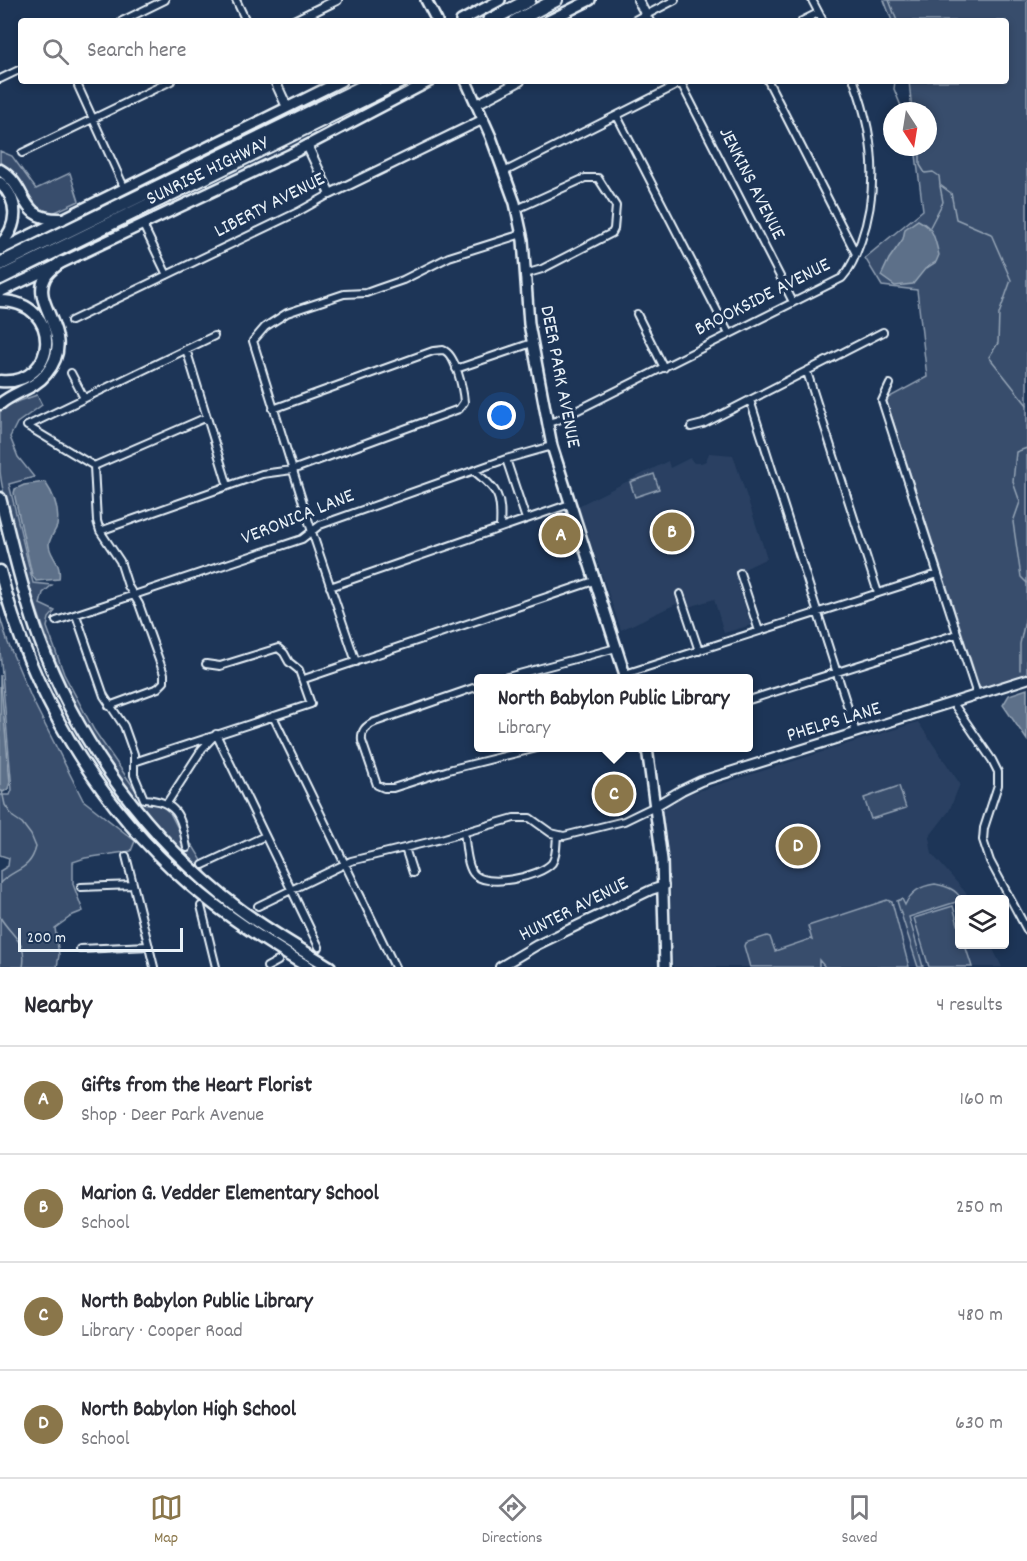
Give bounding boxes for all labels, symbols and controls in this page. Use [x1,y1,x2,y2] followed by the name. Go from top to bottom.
[18,18,1009,84] search box
[39,35,72,68] icon: search
[87,36,186,67] text: Search here
[883,102,937,156] north arrow
[711,123,791,245] street label: JENKINS AVENUE
[142,130,275,214] street label: SUNRISE HIGHWAY
[210,166,330,246] street label: LIBERTY AVENUE
[690,252,836,344] street label: BROOKSIDE AVENUE
[531,303,587,451] street label: DEER PARK AVENUE
[487,401,516,430] your location
[237,483,359,553] street label: VERONICA LANE
[652,510,692,554] pin: B
[542,512,580,558] pin: A
[474,674,753,752] popup
[498,684,729,715] text: North Babylon Public Library
[783,695,885,751] street label: PHELPS LANE
[498,715,550,743] text: Library
[594,772,634,816] pin: C
[778,824,818,868] pin: D
[514,870,634,950] street label: HUNTER AVENUE
[955,895,1009,949] map controls
[955,895,1009,949] button: layers
[18,925,183,953] scale bar
[27,927,66,950] text: 200 m
[24,988,92,1025] text: Nearby
[936,992,1003,1020] text: 4 results
[81,1071,312,1102] text: Gifts from the Heart Florist
[38,1086,49,1114] text: A
[960,1086,1003,1114] text: 160 m
[81,1102,264,1130] text: Shop · Deer Park Avenue
[81,1179,379,1210] text: Marion G. Vedder Elementary School
[39,1194,48,1222] text: B
[956,1194,1003,1222] text: 250 m
[81,1210,130,1238] text: School
[81,1287,313,1318] text: North Babylon Public Library
[39,1302,48,1330] text: C
[957,1302,1003,1330] text: 480 m
[81,1318,243,1346] text: Library · Cooper Road
[81,1395,296,1426] text: North Babylon High School
[38,1410,49,1438] text: D
[955,1410,1003,1438] text: 630 m
[81,1426,130,1454] text: School
[150,1491,183,1550] tab: Map
[482,1491,542,1550] tab: Directions
[842,1491,877,1550] tab: Saved

